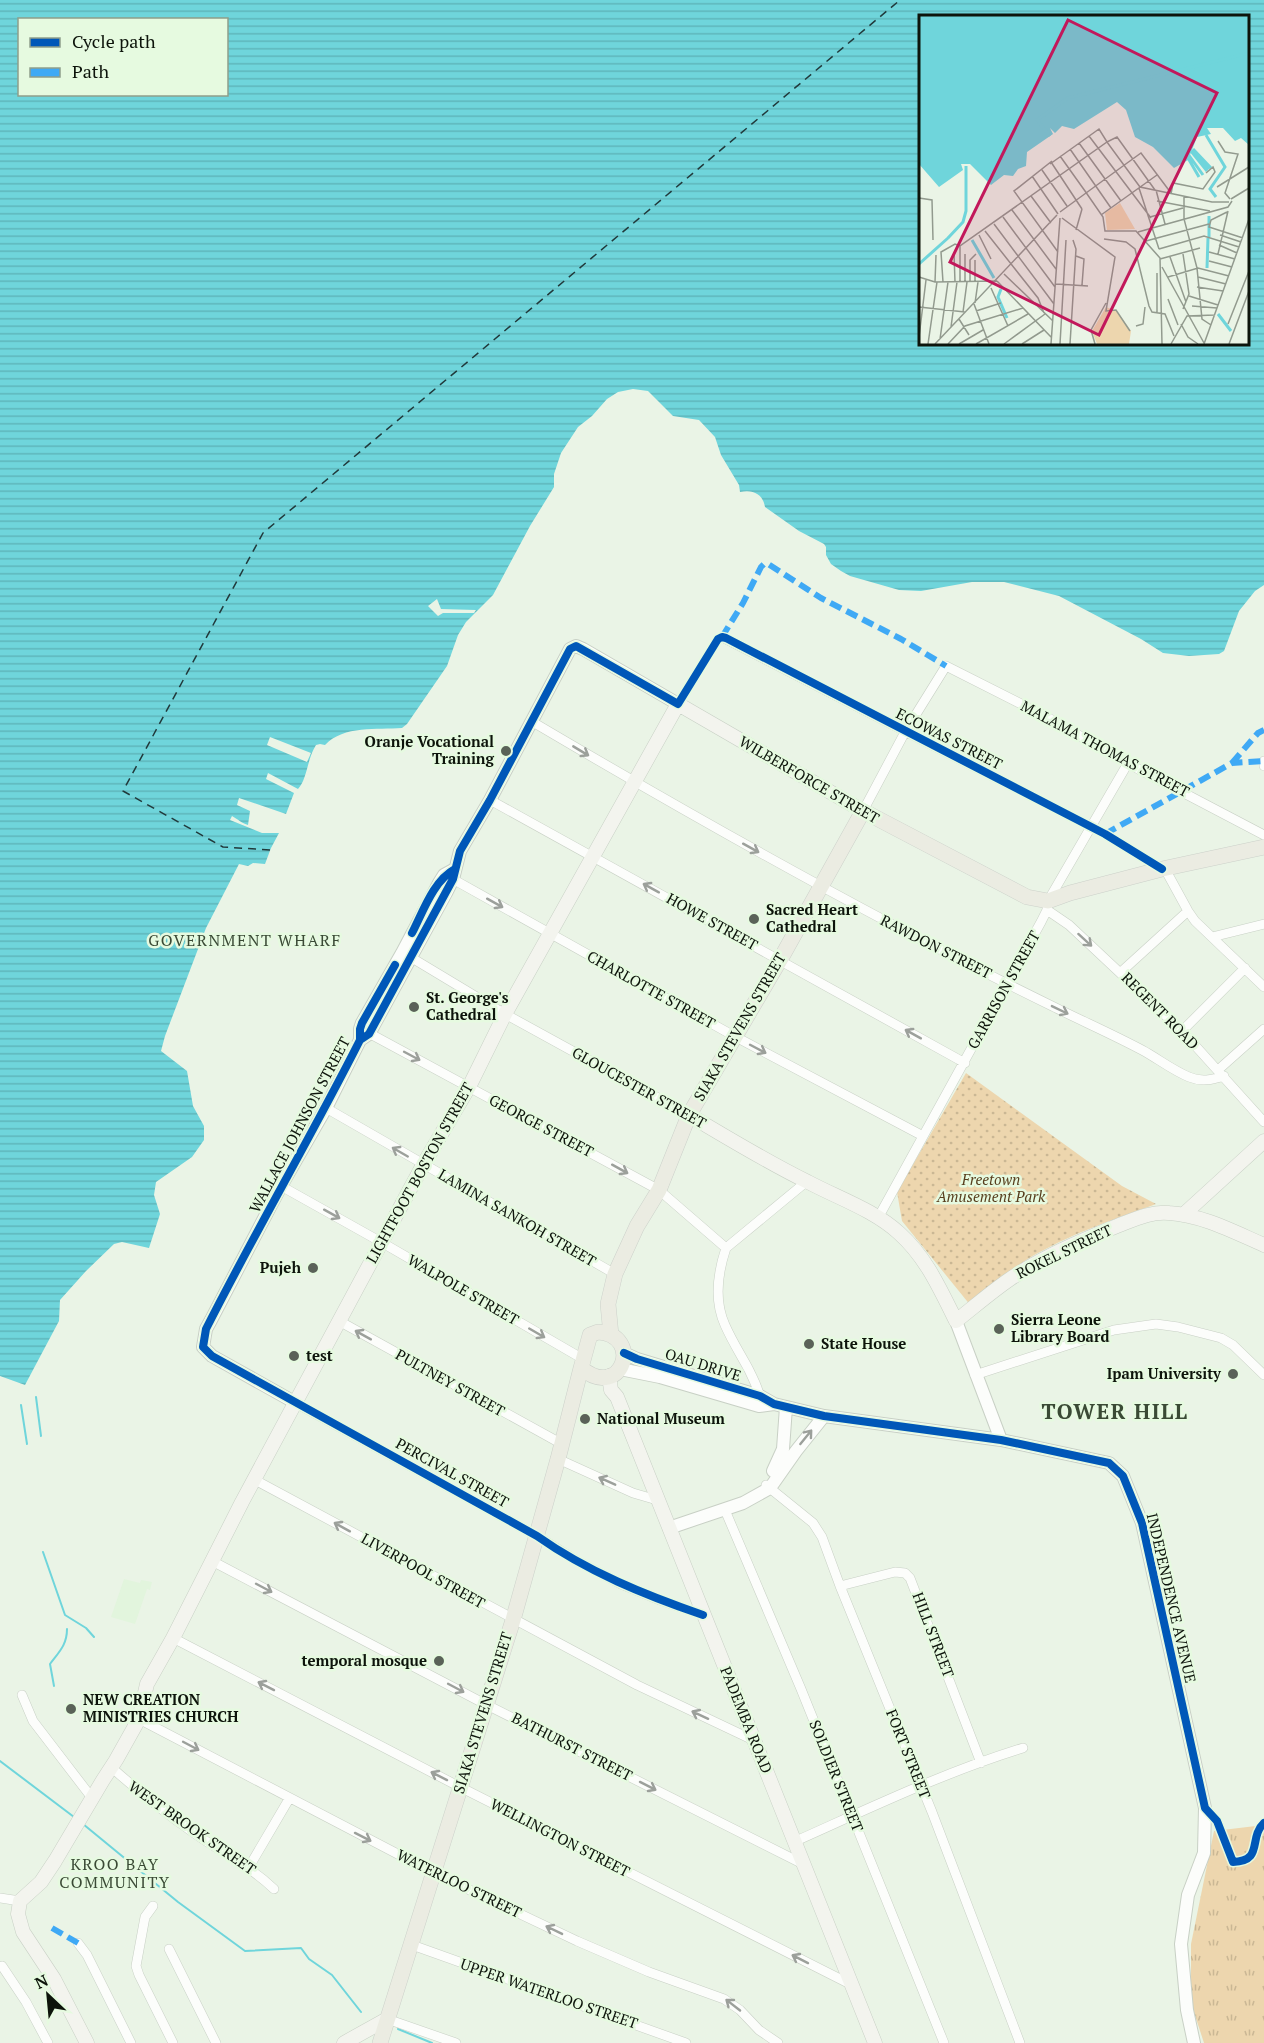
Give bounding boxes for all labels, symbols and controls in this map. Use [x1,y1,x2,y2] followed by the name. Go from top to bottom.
[919,15,1249,345] inset map
[18,18,228,96] legend
[72,29,156,53] text: Cycle path
[72,59,109,83] text: Path
[1018,695,1193,801] street label: MALAMA THOMAS STREET
[893,703,1006,774] street label: ECOWAS STREET
[365,731,495,768] place label: Oranje Vocational Training
[736,731,883,828] street label: WILBERFORCE STREET
[499,744,513,758] marker: Oranje Vocational Training
[572,745,589,757] one-way arrow
[742,842,759,854] one-way arrow
[643,882,660,894] one-way arrow
[663,888,762,954] street label: HOWE STREET
[486,898,504,909] one-way arrow
[766,899,858,936] place label: Sacred Heart Cathedral
[877,909,996,983] street label: RAWDON STREET
[747,912,761,926] marker: Sacred Heart Cathedral
[962,927,1044,1052] street label: GARRISON STREET
[148,929,342,951] district label: GOVERNMENT WHARF
[1077,933,1092,947] one-way arrow
[584,946,719,1033] street label: CHARLOTTE STREET
[689,949,790,1104] street label: SIAKA STEVENS STREET
[1118,967,1204,1053] street label: REGENT ROAD
[426,987,509,1024] place label: St. George's Cathedral
[407,1000,421,1014] marker: St. George's Cathedral
[1050,1004,1068,1016] one-way arrow
[905,1028,923,1039] one-way arrow
[244,1033,354,1216] street label: WALLACE JOHNSON STREET
[569,1042,710,1132] street label: GLOUCESTER STREET
[748,1044,766,1055] one-way arrow
[402,1051,420,1062] one-way arrow
[361,1079,477,1266] street label: LIGHTFOOT BOSTON STREET
[486,1089,597,1161] street label: GEORGE STREET
[392,1145,409,1157] one-way arrow
[611,1163,628,1175] one-way arrow
[435,1164,600,1271] street label: LAMINA SANKOH STREET
[936,1169,1046,1206] park label: Freetown Amusement Park
[323,1209,340,1221] one-way arrow
[1012,1219,1115,1283] street label: ROKEL STREET
[404,1249,523,1329] street label: WALPOLE STREET
[260,1257,301,1277] place label: Pujeh
[306,1261,320,1275] marker: Pujeh
[1011,1309,1109,1346] place label: Sierra Leone Library Board
[992,1322,1006,1336] marker: Sierra Leone Library Board
[528,1327,545,1339] one-way arrow
[355,1329,372,1341] one-way arrow
[821,1333,906,1353] place label: State House
[802,1337,816,1351] marker: State House
[663,1343,744,1385] street label: OAU DRIVE
[392,1344,509,1420] street label: PULTNEY STREET
[306,1345,333,1365] place label: test
[287,1349,301,1363] marker: test
[1107,1363,1222,1383] place label: Ipam University
[1226,1367,1240,1381] marker: Ipam University
[1042,1397,1188,1425] district label: TOWER HILL
[597,1408,725,1428] place label: National Museum
[578,1412,592,1426] marker: National Museum
[800,1429,813,1445] one-way arrow
[392,1433,513,1511] street label: PERCIVAL STREET
[598,1475,616,1487] one-way arrow
[1143,1511,1201,1685] street label: INDEPENDENCE AVENUE
[334,1521,351,1533] one-way arrow
[358,1528,489,1612] street label: LIVERPOOL STREET
[255,1582,272,1594] one-way arrow
[908,1589,959,1680] street label: HILL STREET
[448,1630,516,1796] street label: SIAKA STEVENS STREET
[301,1650,427,1670] place label: temporal mosque
[432,1654,446,1668] marker: temporal mosque
[716,1663,777,1776] street label: PADEMBA ROAD
[257,1680,275,1691] one-way arrow
[446,1683,464,1694] one-way arrow
[83,1689,239,1726] place label: NEW CREATION MINISTRIES CHURCH
[64,1702,78,1716] marker: NEW CREATION MINISTRIES CHURCH
[882,1706,936,1801] street label: FORT STREET
[509,1707,636,1785] street label: BATHURST STREET
[692,1709,710,1720] one-way arrow
[805,1717,868,1834] street label: SOLDIER STREET
[181,1741,199,1753] one-way arrow
[430,1770,448,1781] one-way arrow
[125,1776,260,1879] street label: WEST BROOK STREET
[639,1781,657,1792] one-way arrow
[487,1793,634,1881] street label: WELLINGTON STREET
[354,1832,372,1843] one-way arrow
[394,1844,525,1922] street label: WATERLOO STREET
[59,1853,171,1893] district label: KROO BAY COMMUNITY
[546,1923,564,1935] one-way arrow
[458,1953,641,2033] street label: UPPER WATERLOO STREET
[792,1953,809,1965] one-way arrow
[18,1965,78,2025] north arrow
[31,1969,52,1994] text: N
[726,1999,742,2012] one-way arrow

